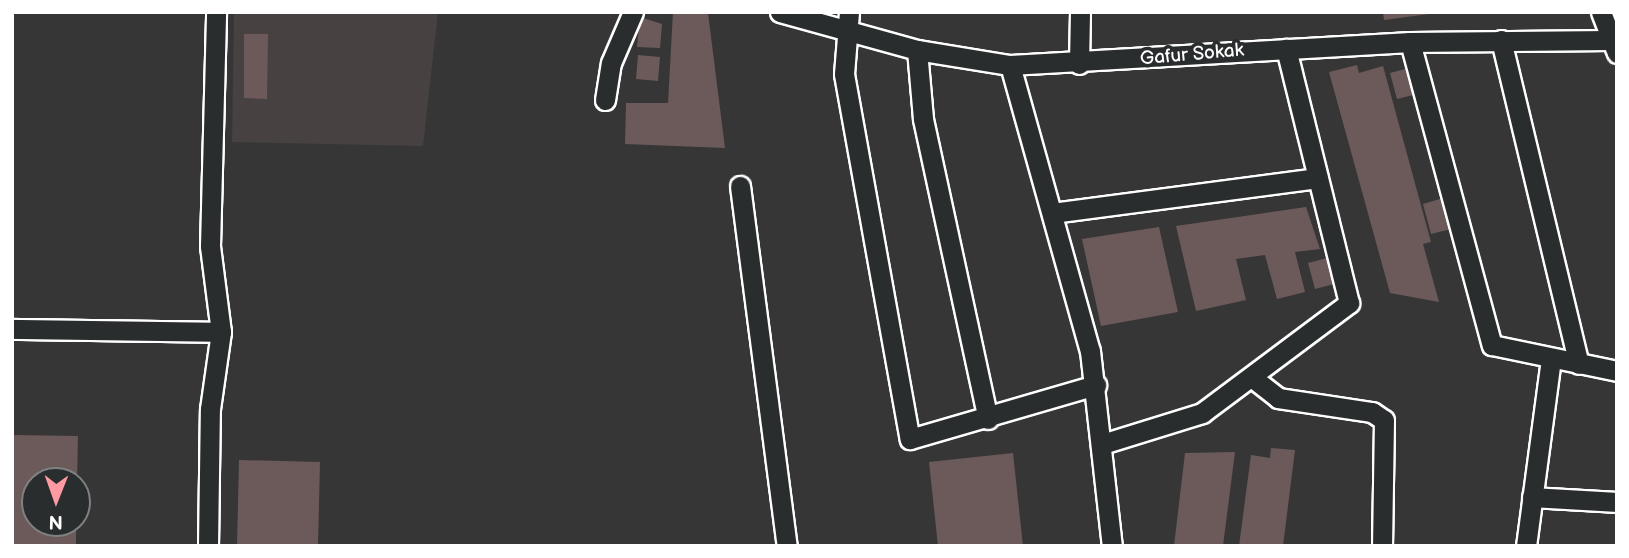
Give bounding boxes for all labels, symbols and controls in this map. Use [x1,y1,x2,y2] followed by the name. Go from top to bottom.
[1139,39,1245,71] street label: Gafur Sokak
[21,467,91,537] north arrow
[48,510,63,533] text: N

